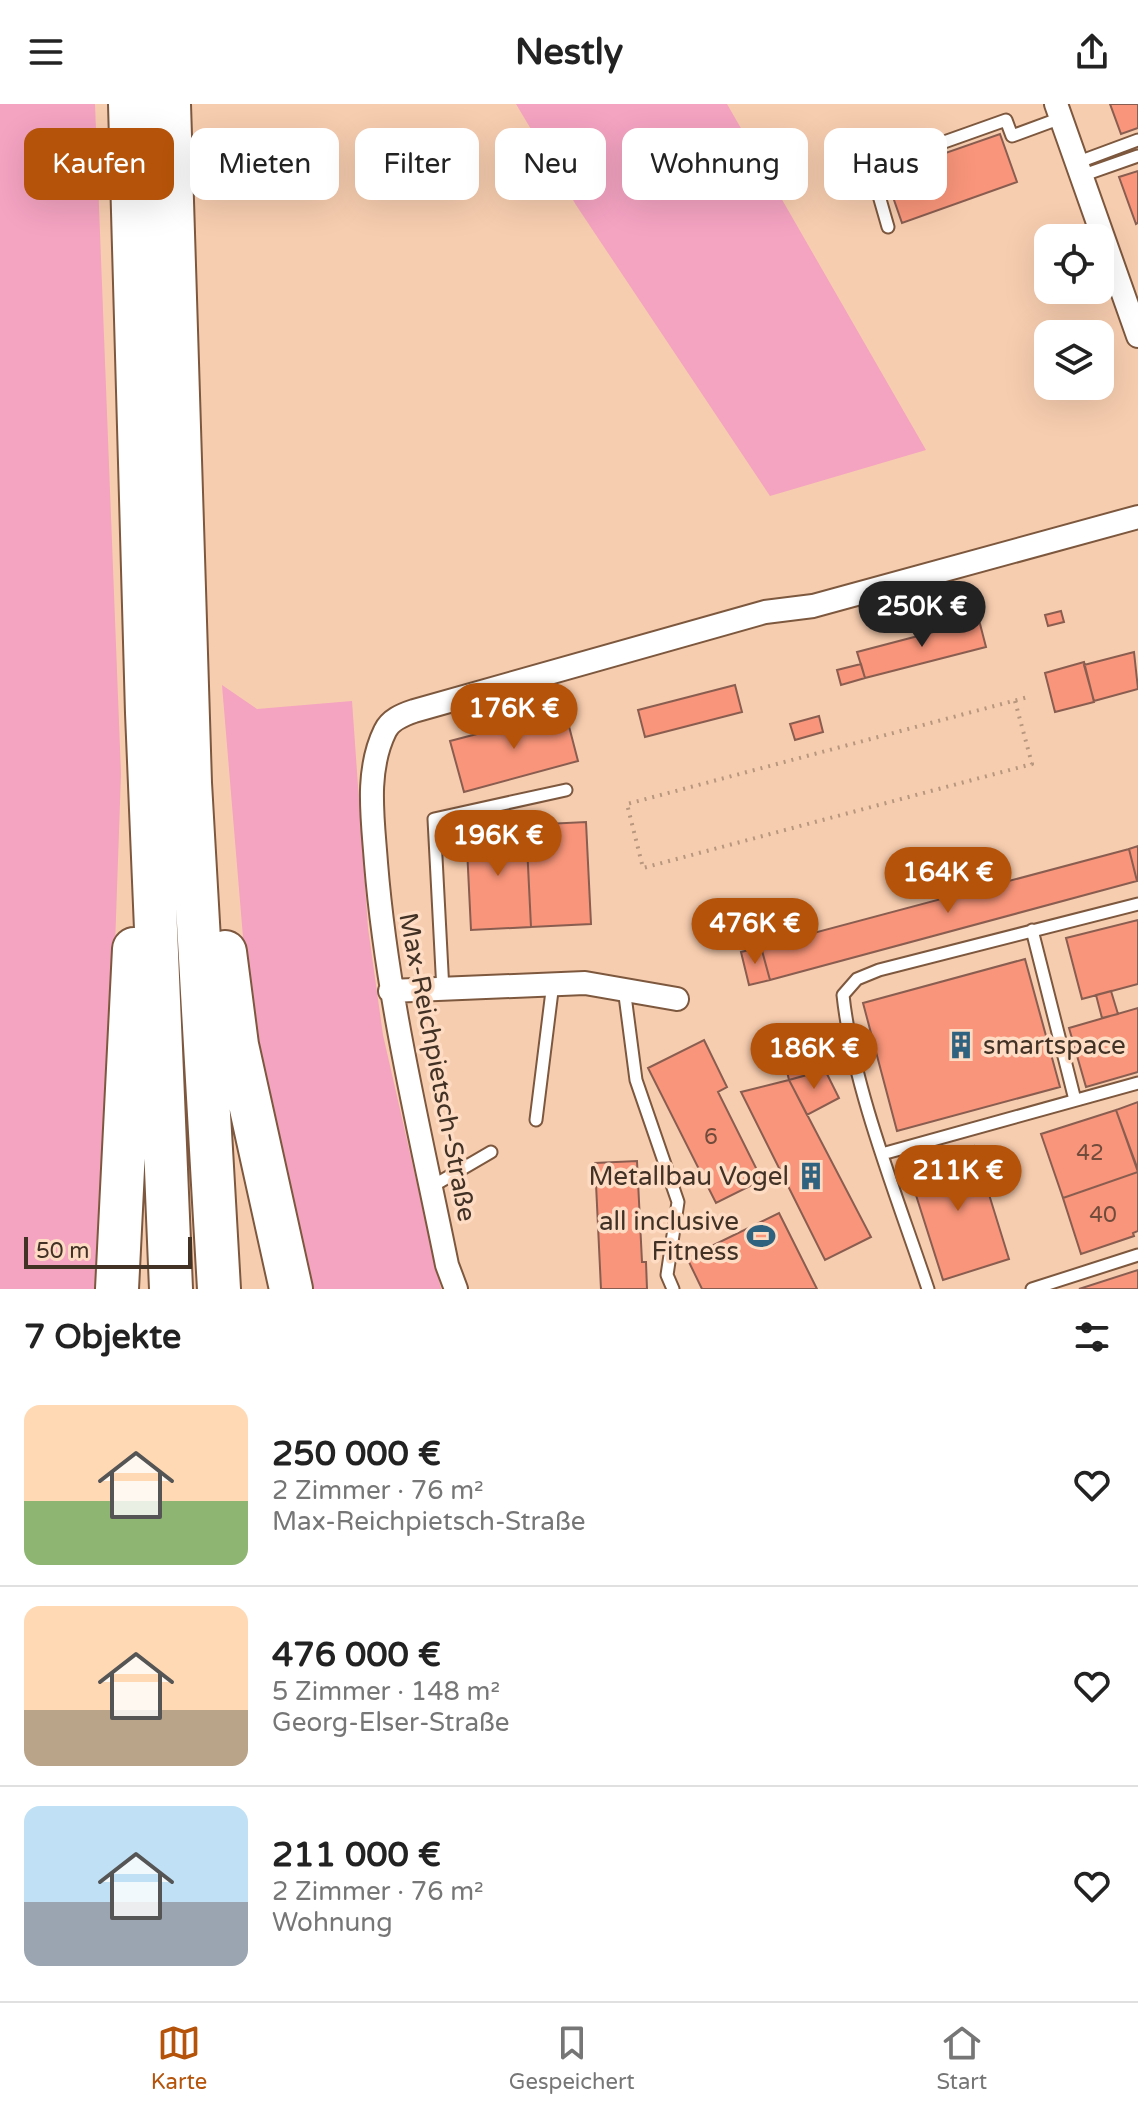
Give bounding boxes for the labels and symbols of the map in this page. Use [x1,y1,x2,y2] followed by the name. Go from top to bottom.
[857,581,987,649] pin: 250K €
[449,683,579,751] pin: 176K €
[433,810,563,878] pin: 196K €
[883,847,1013,915] pin: 164K €
[690,898,820,966] pin: 476K €
[392,910,483,1224] street label: Max-Reichpietsch-Straße
[749,1023,879,1091] pin: 186K €
[946,1030,976,1060] building icon: smartspace
[983,1030,1126,1061] place label: smartspace
[704,1124,718,1150] house number: 6
[1076,1140,1104,1166] house number: 42
[893,1145,1023,1213] pin: 211K €
[589,1161,789,1192] place label: Metallbau Vogel
[796,1161,826,1191] building icon: Metallbau Vogel
[1089,1202,1117,1228] house number: 40
[599,1206,739,1267] place label: all inclusive Fitness
[746,1221,776,1251] sports icon: all inclusive Fitness
[24,1233,192,1269] scale bar

